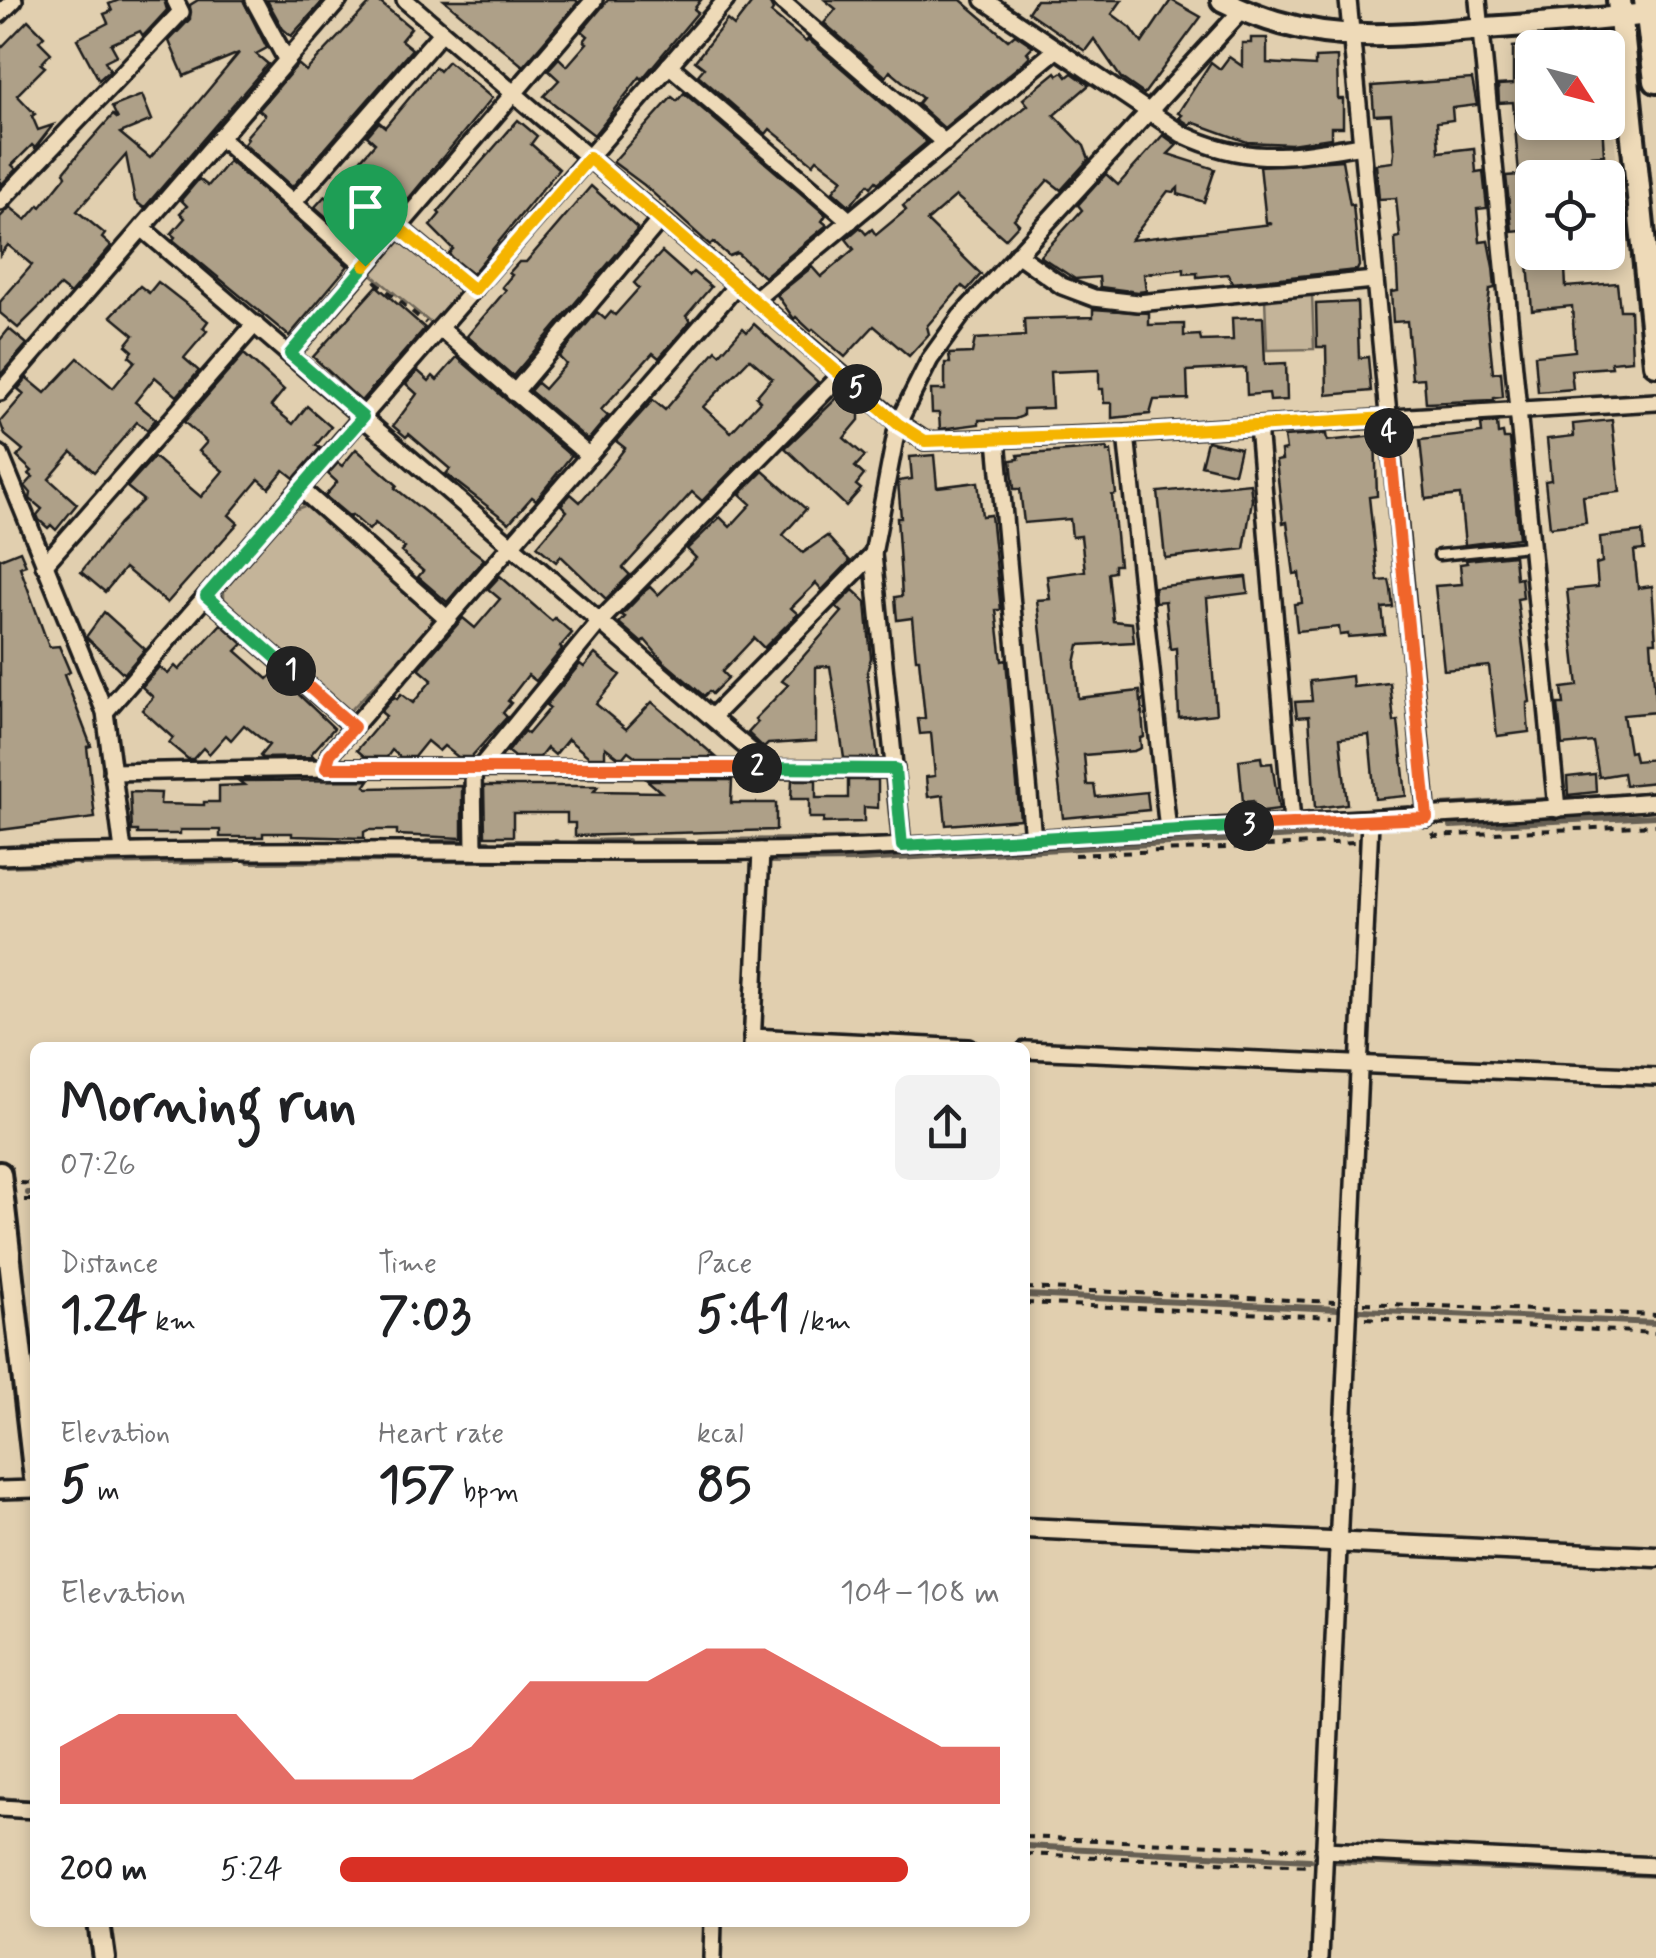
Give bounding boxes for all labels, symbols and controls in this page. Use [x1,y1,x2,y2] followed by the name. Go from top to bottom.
[1515,30,1625,140] north arrow
[1515,30,1625,270] map controls
[1515,160,1625,270] button: locate
[323,164,408,267] pin
[338,179,393,234] icon: arrive
[832,364,882,414] pin: 5
[849,370,865,407] text: 5
[1364,408,1414,458] pin: 4
[1381,414,1397,451] text: 4
[266,646,316,696] pin: 1
[285,652,297,689] text: 1
[732,743,782,793] pin: 2
[750,749,764,786] text: 2
[1224,801,1274,851] pin: 3
[1243,807,1255,844] text: 3
[60,1070,357,1142] text: Morning run
[895,1075,1000,1180] button: share
[60,1144,136,1186] text: 07:26
[60,1246,158,1283] text: Distance
[378,1246,437,1283] text: Time
[697,1246,752,1283] text: Pace
[60,1283,148,1349] text: 1.24
[378,1283,471,1349] text: 7:03
[697,1283,791,1349] text: 5:41
[148,1304,196,1341] text: km
[791,1304,851,1341] text: /km
[60,1416,170,1453] text: Elevation
[378,1416,504,1453] text: Heart rate
[697,1416,744,1453] text: kcal
[60,1453,90,1519] text: 5
[378,1453,455,1519] text: 157
[697,1453,752,1519] text: 85
[90,1474,120,1511] text: m
[455,1474,519,1511] text: bpm
[60,1572,186,1614] text: Elevation
[840,1572,1000,1614] text: 104–108 m
[60,1849,147,1891] text: 200 m
[220,1849,283,1891] text: 5:24

